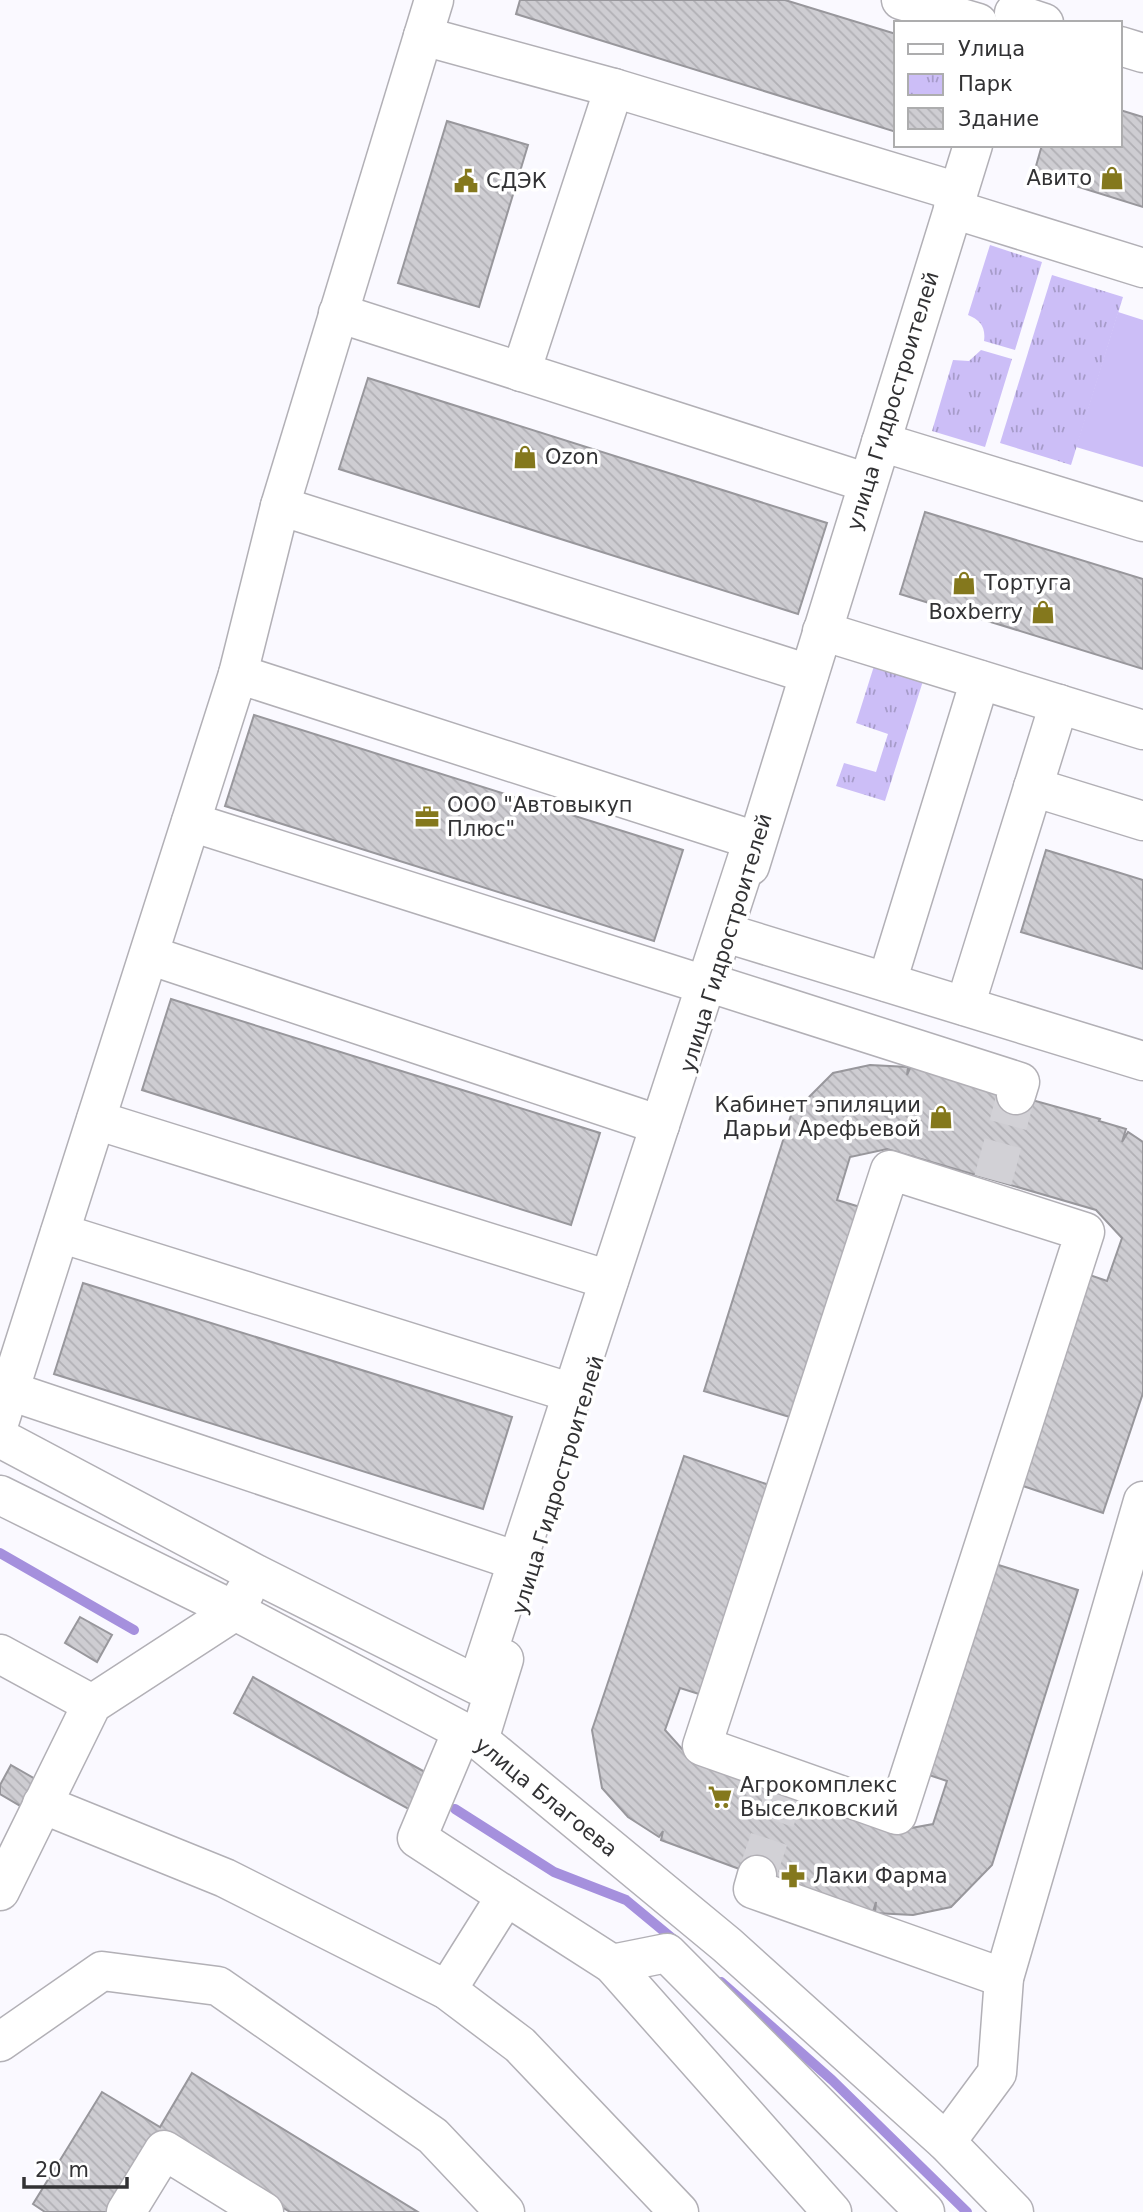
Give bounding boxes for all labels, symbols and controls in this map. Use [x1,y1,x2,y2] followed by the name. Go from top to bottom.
[894,21,1122,147] legend
[958,37,1025,61] text: Улица
[958,72,1013,96] text: Парк
[958,107,1039,131] text: Здание
[1098,164,1126,192] shop icon: Авито
[1027,166,1092,190] place label: Авито
[452,167,480,195] public building icon: СДЭК
[486,169,547,193] place label: СДЭК
[842,269,944,533] street label: улица Гидростроителей
[511,443,539,471] shop icon: Ozon
[545,445,599,469] place label: Ozon
[950,569,978,597] shop icon: Тортуга
[983,571,1072,595] place label: Тортуга
[1029,598,1057,626] shop icon: Boxberry
[928,600,1023,624] place label: Boxberry
[447,793,633,841] place label: ООО "Автовыкуп Плюс"
[413,803,441,831] office icon: ООО "Автовыкуп Плюс"
[675,811,777,1075] street label: улица Гидростроителей
[715,1093,921,1141] place label: Кабинет эпиляции Дарьи Арефьевой
[927,1103,955,1131] shop icon: Кабинет эпиляции Дарьи Арефьевой
[507,1353,609,1617] street label: улица Гидростроителей
[470,1732,622,1862] street label: улица Благоева
[740,1773,898,1821] place label: Агрокомплекс Выселковский
[706,1783,734,1811] supermarket icon: Агрокомплекс Выселковский
[779,1862,807,1890] pharmacy icon: Лаки Фарма
[813,1864,948,1888] place label: Лаки Фарма
[24,2146,128,2190] scale bar
[35,2158,89,2182] text: 20 m

